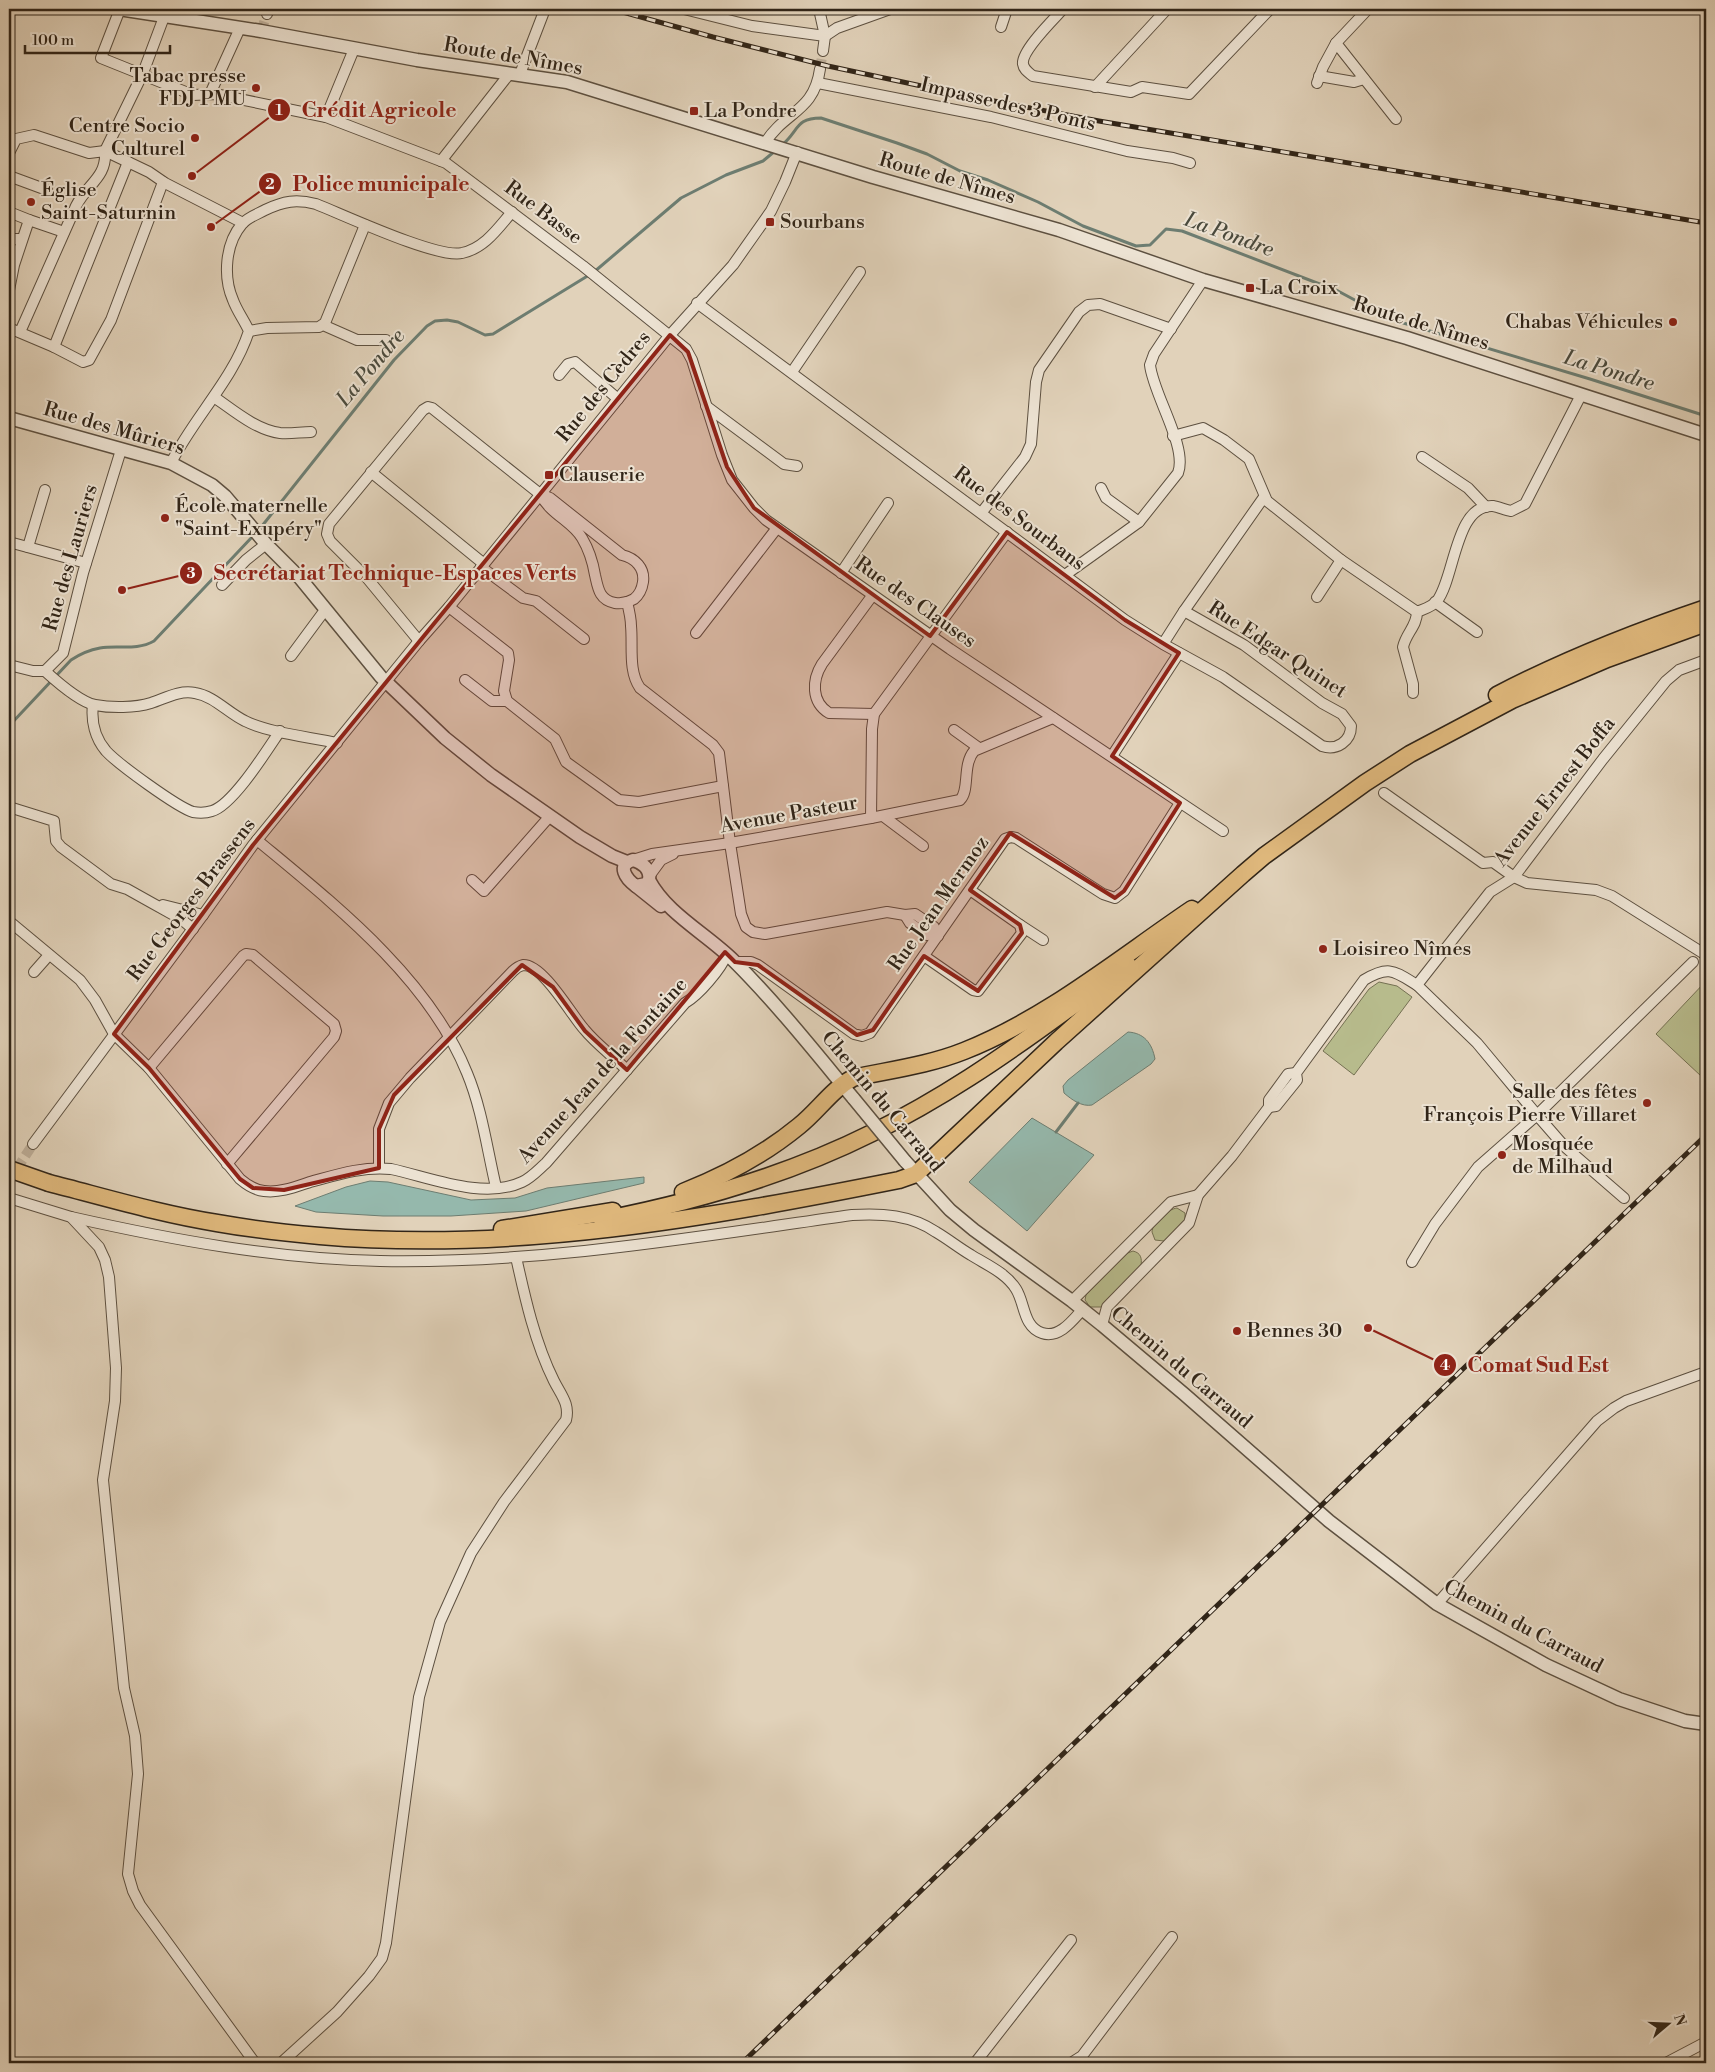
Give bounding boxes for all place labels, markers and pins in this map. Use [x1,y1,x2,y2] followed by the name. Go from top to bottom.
[129,64,246,112] place label: Tabac presse FDJ PMU
[250,82,262,94] marker: Tabac presse FDJ PMU
[266,92,466,128] callout: Crédit Agricole
[704,99,797,124] place label: La Pondre
[688,105,700,117] marker: La Pondre
[69,114,185,162] place label: Centre Socio Culturel
[189,132,201,144] marker: Centre Socio Culturel
[258,166,480,202] callout: Police municipale
[41,177,176,226] place label: Église Saint-Saturnin
[25,196,37,208] marker: Église Saint-Saturnin
[780,210,865,235] place label: Sourbans
[764,216,776,228] marker: Sourbans
[1260,276,1338,301] place label: La Croix
[1244,282,1256,294] marker: La Croix
[1505,310,1663,335] place label: Chabas Véhicules
[1667,316,1679,328] marker: Chabas Véhicules
[559,463,645,488] place label: Clauserie
[543,469,555,481] marker: Clauserie
[175,493,328,542] place label: École maternelle "Saint-Exupéry"
[159,512,171,524] marker: École maternelle "Saint-Exupéry"
[178,555,586,591] callout: Secrétariat Technique-Espaces Verts
[1333,937,1471,962] place label: Loisireo Nîmes
[1317,943,1329,955] marker: Loisireo Nîmes
[1423,1080,1637,1128] place label: Salle des fêtes François Pierre Villaret
[1641,1097,1653,1109] marker: Salle des fêtes François Pierre Villaret
[1512,1132,1613,1180] place label: Mosquée de Milhaud
[1496,1149,1508,1161] marker: Mosquée de Milhaud
[1246,1319,1342,1344] place label: Bennes 30
[1231,1325,1243,1337] marker: Bennes 30
[1433,1347,1619,1383] callout: Comat Sud Est

